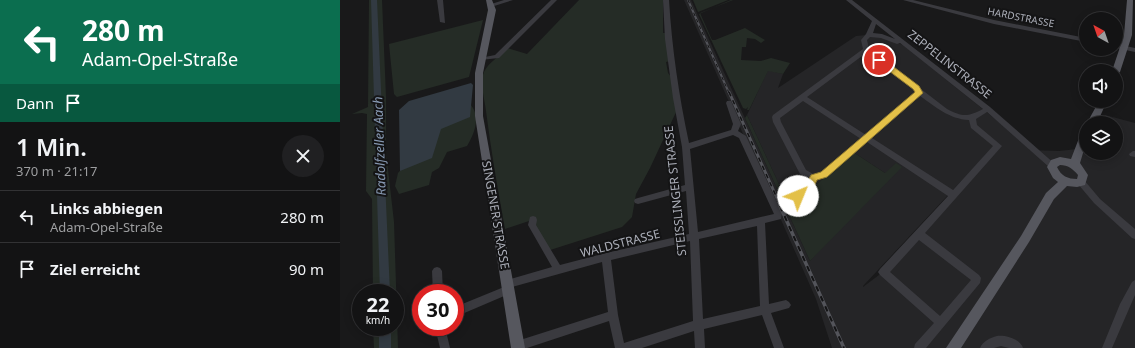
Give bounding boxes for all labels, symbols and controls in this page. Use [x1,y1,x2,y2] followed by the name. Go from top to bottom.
[987,4,1055,30] street label: HARDSTRASSE
[82,11,165,49] text: 280 m
[1079,12,1123,56] north arrow
[1079,12,1123,160] map controls
[16,16,68,68] icon: left
[904,26,996,102] street label: ZEPPELINSTRASSE
[862,43,896,77] pin
[82,47,238,71] text: Adam-Opel-Straße
[868,49,890,71] icon: arrive
[1079,64,1123,108] button: sound
[62,92,84,114] icon: arrive
[16,93,54,113] text: Dann
[368,96,390,196] water label: Radolfzeller Aach
[1079,116,1123,160] button: layers
[660,125,690,257] street label: STEISSLINGER STRASSE
[16,130,87,163] text: 1 Min.
[282,135,324,177] button: close
[478,159,514,271] street label: SINGENER STRASSE
[16,162,97,180] text: 370 m · 21:17
[777,175,819,217] position arrow
[50,198,163,218] text: Links abbiegen
[16,206,38,228] icon: left
[280,207,324,227] text: 280 m
[50,218,163,236] text: Adam-Opel-Straße
[578,225,662,261] street label: WALDSTRASSE
[16,258,38,280] icon: arrive
[50,259,140,279] text: Ziel erreicht
[289,259,324,279] text: 90 m
[412,284,464,336] speed limit sign: 30
[367,291,389,318] text: 22
[366,313,390,327] text: km/h

